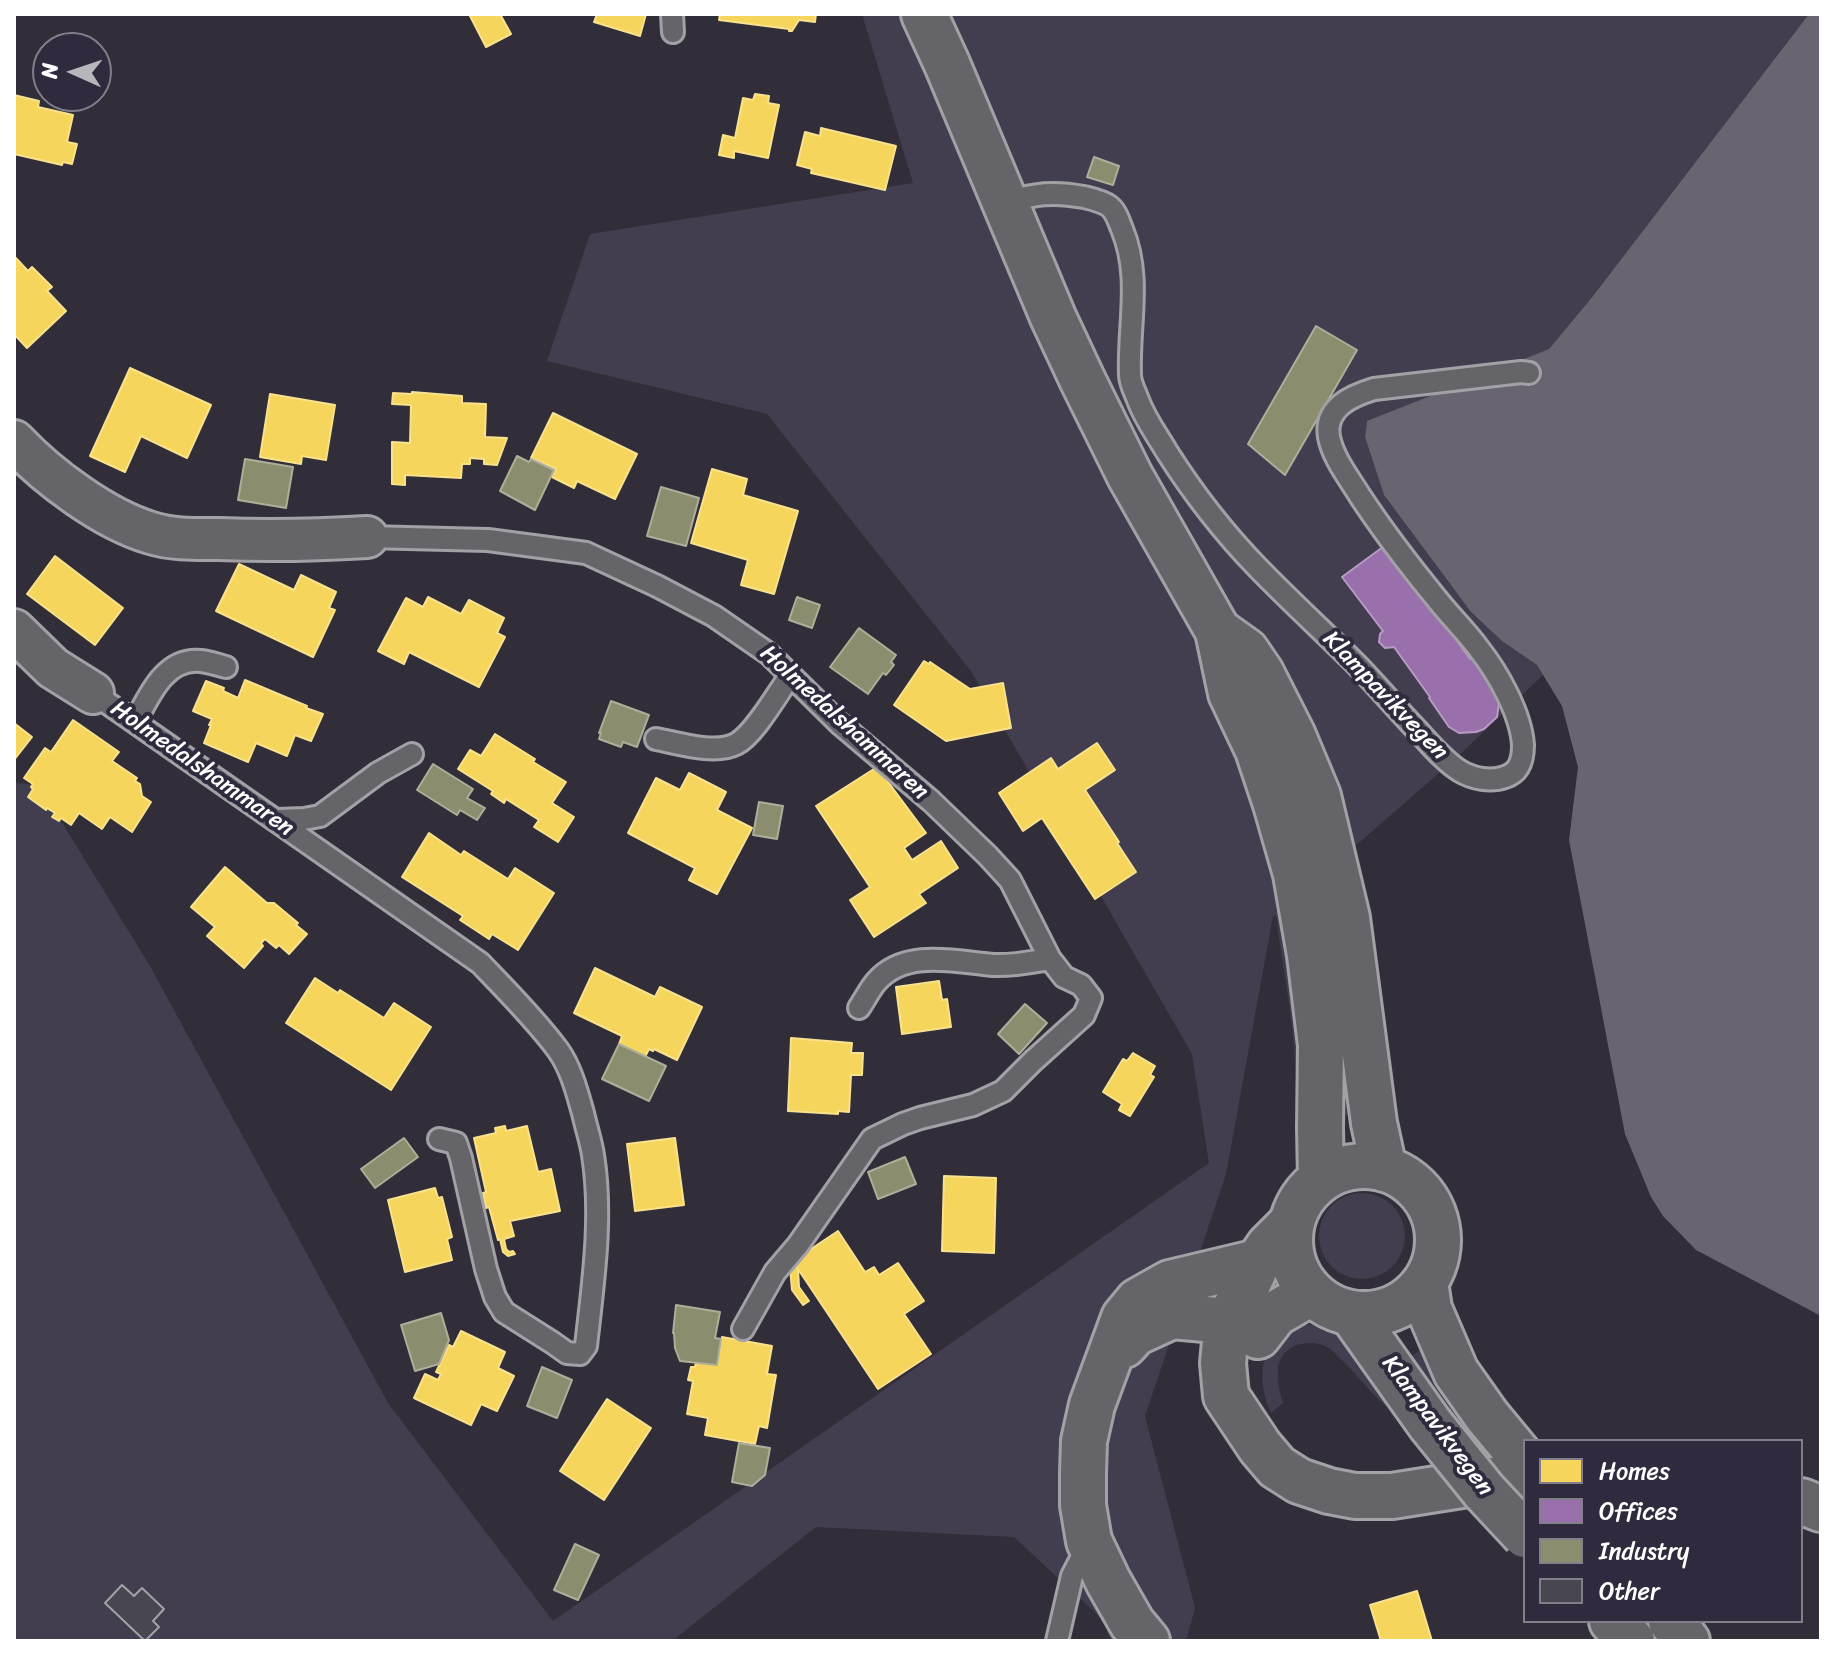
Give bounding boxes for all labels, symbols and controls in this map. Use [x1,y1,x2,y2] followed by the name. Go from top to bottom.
[32,32,112,112] north arrow
[30,62,69,79] text: N
[1316,626,1454,766] street label: Klampavikvegen
[754,640,934,806] street label: Holmedalshammaren
[105,695,299,843] street label: Holmedalshammaren
[1375,1350,1499,1502] street label: Klampavikvegen
[1523,1439,1803,1623] legend
[1599,1450,1670,1492] text: Homes
[1599,1490,1678,1532] text: Offices
[1599,1530,1689,1572] text: Industry
[1599,1570,1660,1612] text: Other

